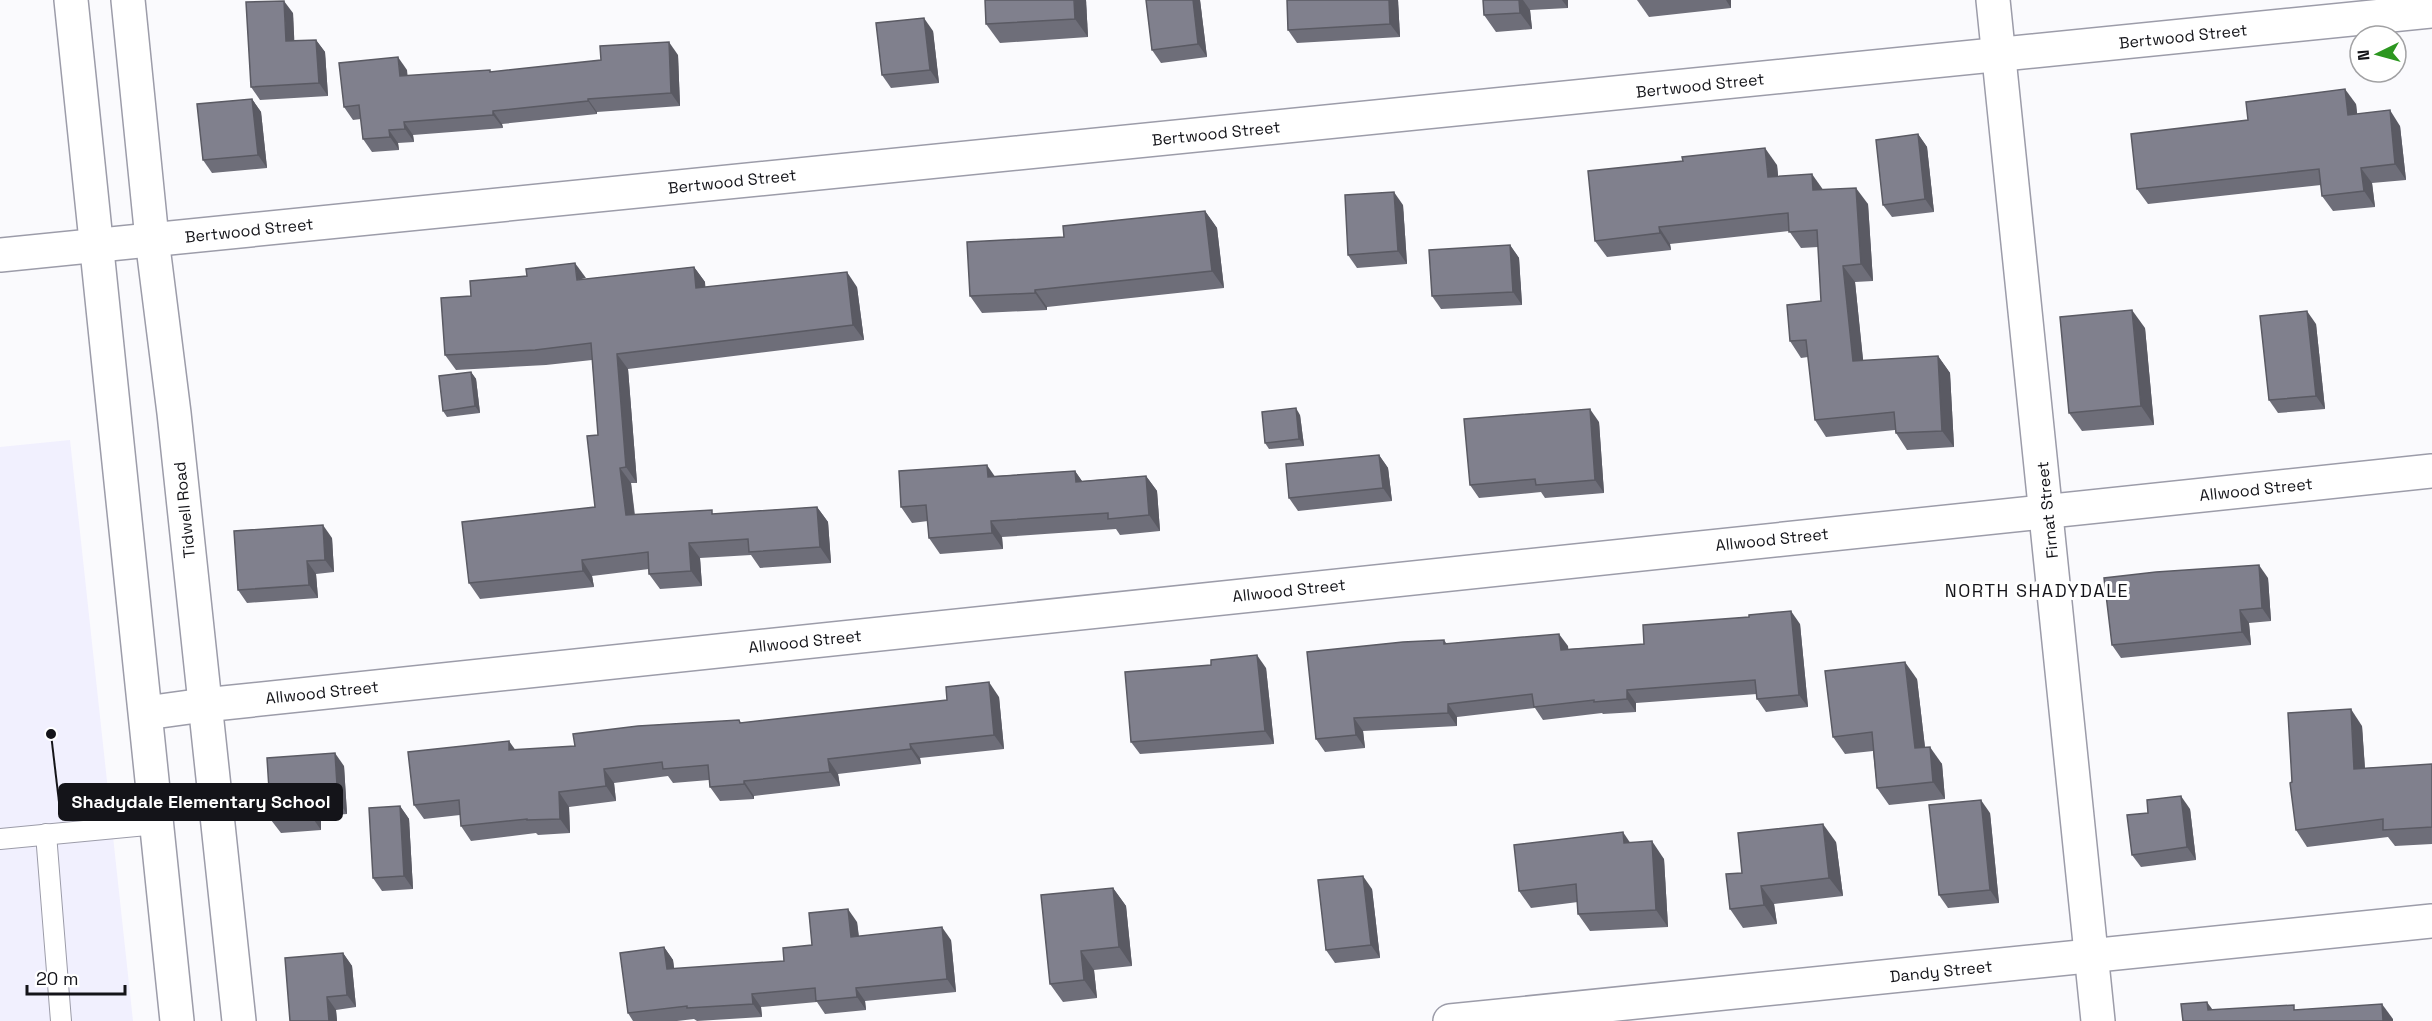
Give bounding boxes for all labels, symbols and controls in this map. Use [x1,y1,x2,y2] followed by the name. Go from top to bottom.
[2118,19,2248,54] street label: Bertwood Street
[2348,24,2408,84] north arrow
[2353,49,2374,62] text: N
[1635,68,1765,103] street label: Bertwood Street
[1151,116,1281,151] street label: Bertwood Street
[667,164,797,199] street label: Bertwood Street
[184,213,314,248] street label: Bertwood Street
[2032,460,2063,560] street label: Firnat Street
[169,461,200,559] street label: Tidwell Road
[2198,473,2314,506] street label: Allwood Street
[1714,523,1830,556] street label: Allwood Street
[1231,574,1347,607] street label: Allwood Street
[1945,579,2129,602] district label: NORTH SHADYDALE
[747,625,863,658] street label: Allwood Street
[264,676,380,709] street label: Allwood Street
[59,784,342,820] callout: Shadydale Elementary School
[72,790,330,813] text: Shadydale Elementary School
[1889,956,1993,987] street label: Dandy Street
[27,958,124,996] scale bar
[36,967,79,990] text: 20 m

